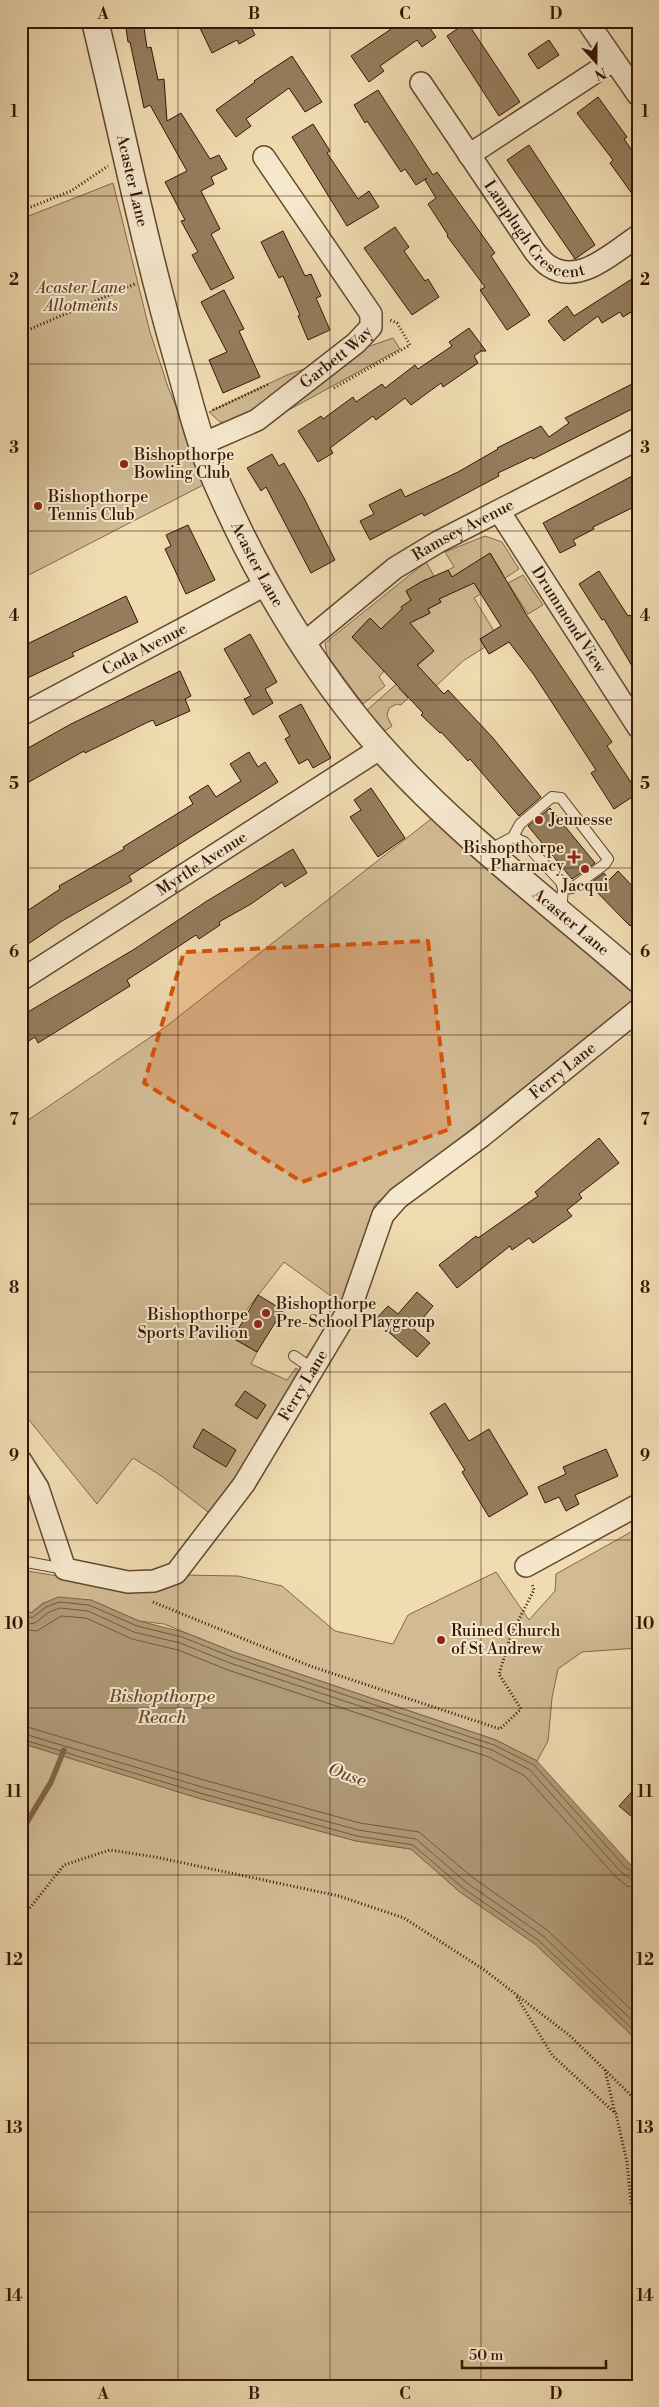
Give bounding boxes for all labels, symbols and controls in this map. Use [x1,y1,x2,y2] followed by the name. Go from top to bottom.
[96,4,109,24] text: A
[248,4,260,24] text: B
[399,4,411,24] text: C
[550,4,563,24] text: D
[572,38,622,88] north arrow
[592,63,609,84] text: N
[10,102,18,122] text: 1
[641,102,649,122] text: 1
[112,132,153,229] street label: Acaster Lane
[479,176,587,282] street label: Lamplugh Crescent
[9,270,19,290] text: 2
[640,270,650,290] text: 2
[34,278,126,316] park label: Acaster Lane Allotments
[296,322,377,393] street label: Garbett Way
[9,438,19,458] text: 3
[640,438,650,458] text: 3
[133,445,234,483] place label: Bishopthorpe Bowling Club
[118,458,130,470] marker: Bishopthorpe Bowling Club
[47,487,148,525] place label: Bishopthorpe Tennis Club
[408,495,517,565] street label: Ramsey Avenue
[32,500,44,512] marker: Bishopthorpe Tennis Club
[226,517,288,611] street label: Acaster Lane
[527,562,611,677] street label: Drummond View
[9,606,20,626] text: 4
[640,606,651,626] text: 4
[99,618,190,680] street label: Coda Avenue
[9,774,19,794] text: 5
[640,774,650,794] text: 5
[548,810,613,830] place label: Jeunesse
[533,814,545,826] marker: Jeunesse
[153,827,251,900] street label: Myrtle Avenue
[463,838,564,876] place label: Bishopthorpe Pharmacy
[568,851,580,863] marker: Bishopthorpe Pharmacy
[579,863,591,875] marker: Jacqui
[560,876,609,896] place label: Jacqui
[528,884,613,960] street label: Acaster Lane
[9,942,19,962] text: 6
[640,942,650,962] text: 6
[525,1038,600,1104] street label: Ferry Lane
[9,1110,19,1130] text: 7
[640,1110,650,1130] text: 7
[9,1278,19,1298] text: 8
[640,1278,650,1298] text: 8
[275,1294,435,1332] place label: Bishopthorpe Pre-School Playgroup
[137,1305,248,1343] place label: Bishopthorpe Sports Pavilion
[260,1307,272,1319] marker: Bishopthorpe Pre-School Playgroup
[252,1318,264,1330] marker: Bishopthorpe Sports Pavilion
[274,1346,332,1425] street label: Ferry Lane
[9,1446,19,1466] text: 9
[640,1446,650,1466] text: 9
[5,1614,23,1634] text: 10
[636,1614,654,1634] text: 10
[451,1621,561,1659] place label: Ruined Church of St Andrew
[435,1634,447,1646] marker: Ruined Church of St Andrew
[108,1685,216,1729] water label: Bishopthorpe Reach
[325,1757,370,1793] water label: Ouse
[6,1782,22,1802] text: 11
[637,1782,653,1802] text: 11
[5,1950,23,1970] text: 12
[636,1950,654,1970] text: 12
[5,2118,23,2138] text: 13
[636,2118,654,2138] text: 13
[5,2286,23,2306] text: 14
[636,2286,654,2306] text: 14
[462,2337,605,2369] scale bar
[469,2346,503,2365] text: 50 m
[96,2384,109,2404] text: A
[248,2384,260,2404] text: B
[399,2384,411,2404] text: C
[550,2384,563,2404] text: D

